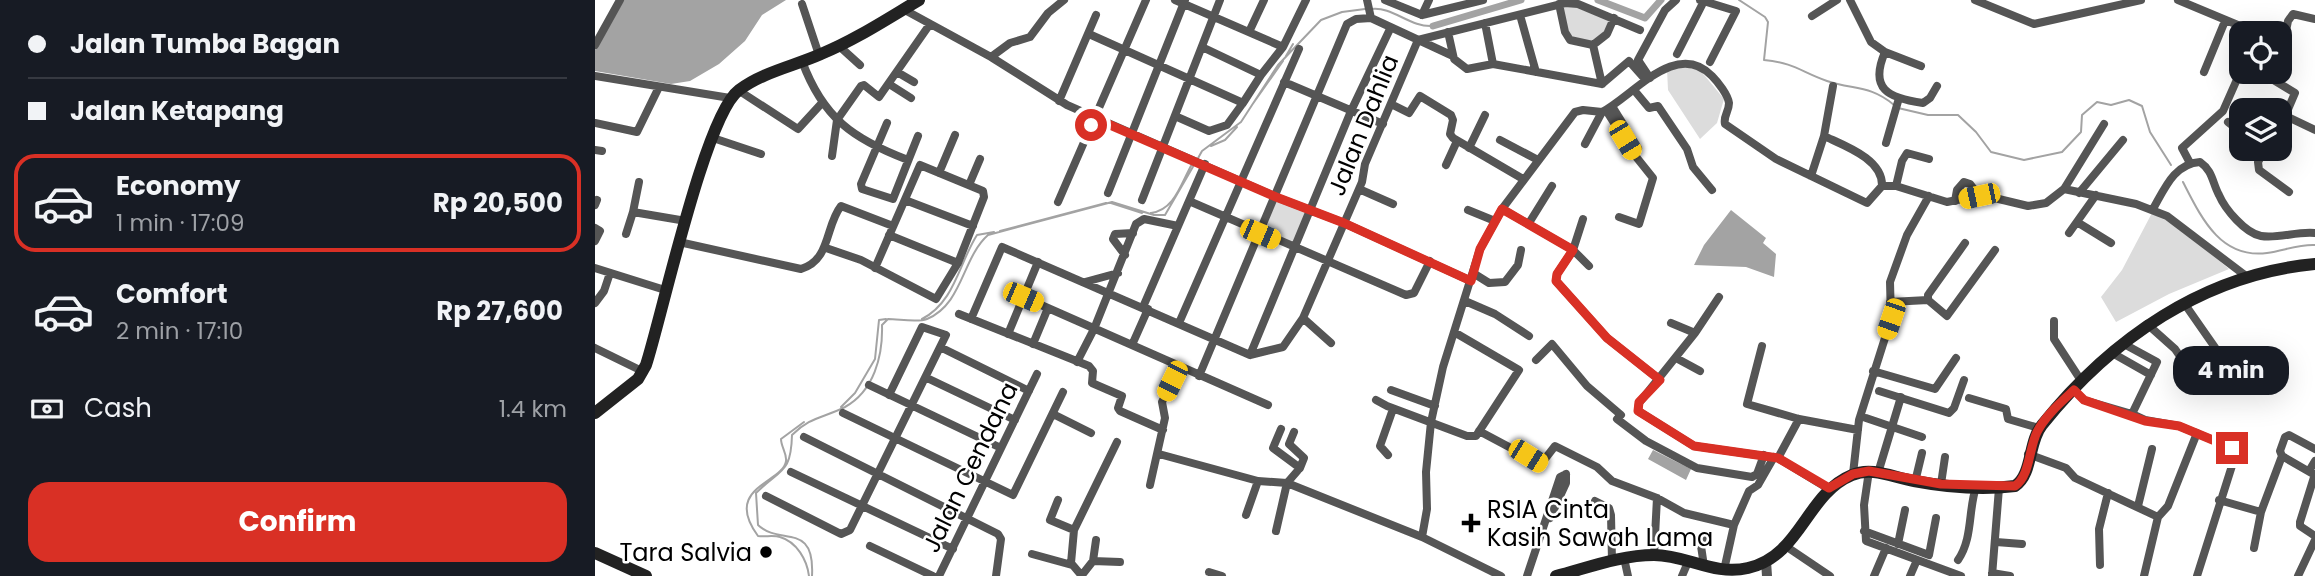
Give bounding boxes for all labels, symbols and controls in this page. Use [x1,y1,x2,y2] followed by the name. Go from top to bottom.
[2229,21,2292,161] map controls
[2229,21,2292,84] button: locate
[70,26,340,62] text: Jalan Tumba Bagan
[1320,50,1406,200] street label: Jalan Dahlia
[70,93,284,129] text: Jalan Ketapang
[2229,98,2292,161] button: layers
[1075,109,1107,141] route start
[1606,117,1645,163] car
[116,168,240,204] text: Economy
[32,172,95,235] icon: car
[1957,181,2002,211] car
[433,185,563,221] text: Rp 20,500
[116,207,244,239] text: 1 min · 17:09
[1237,216,1284,252] car
[116,276,228,312] text: Comfort
[1000,279,1047,315] car
[32,280,95,343] icon: car
[436,293,563,329] text: Rp 27,600
[1875,296,1908,342] car
[116,315,243,347] text: 2 min · 17:10
[2174,346,2290,396] callout: 4 min
[2197,354,2265,386] text: 4 min
[1154,358,1191,404] car
[914,376,1026,558] street label: Jalan Cendana
[28,390,66,428] icon: cash
[84,390,152,426] text: Cash
[499,393,567,425] text: 1.4 km
[2216,432,2248,464] route end
[1505,436,1552,476] car
[28,482,567,562] button: Confirm
[1487,493,1713,554] place label: RSIA Cinta Kasih Sawah Lama
[1461,513,1481,533] marker: RSIA Cinta Kasih Sawah Lama
[619,536,752,569] place label: Tara Salvia
[758,544,774,560] marker: Tara Salvia

